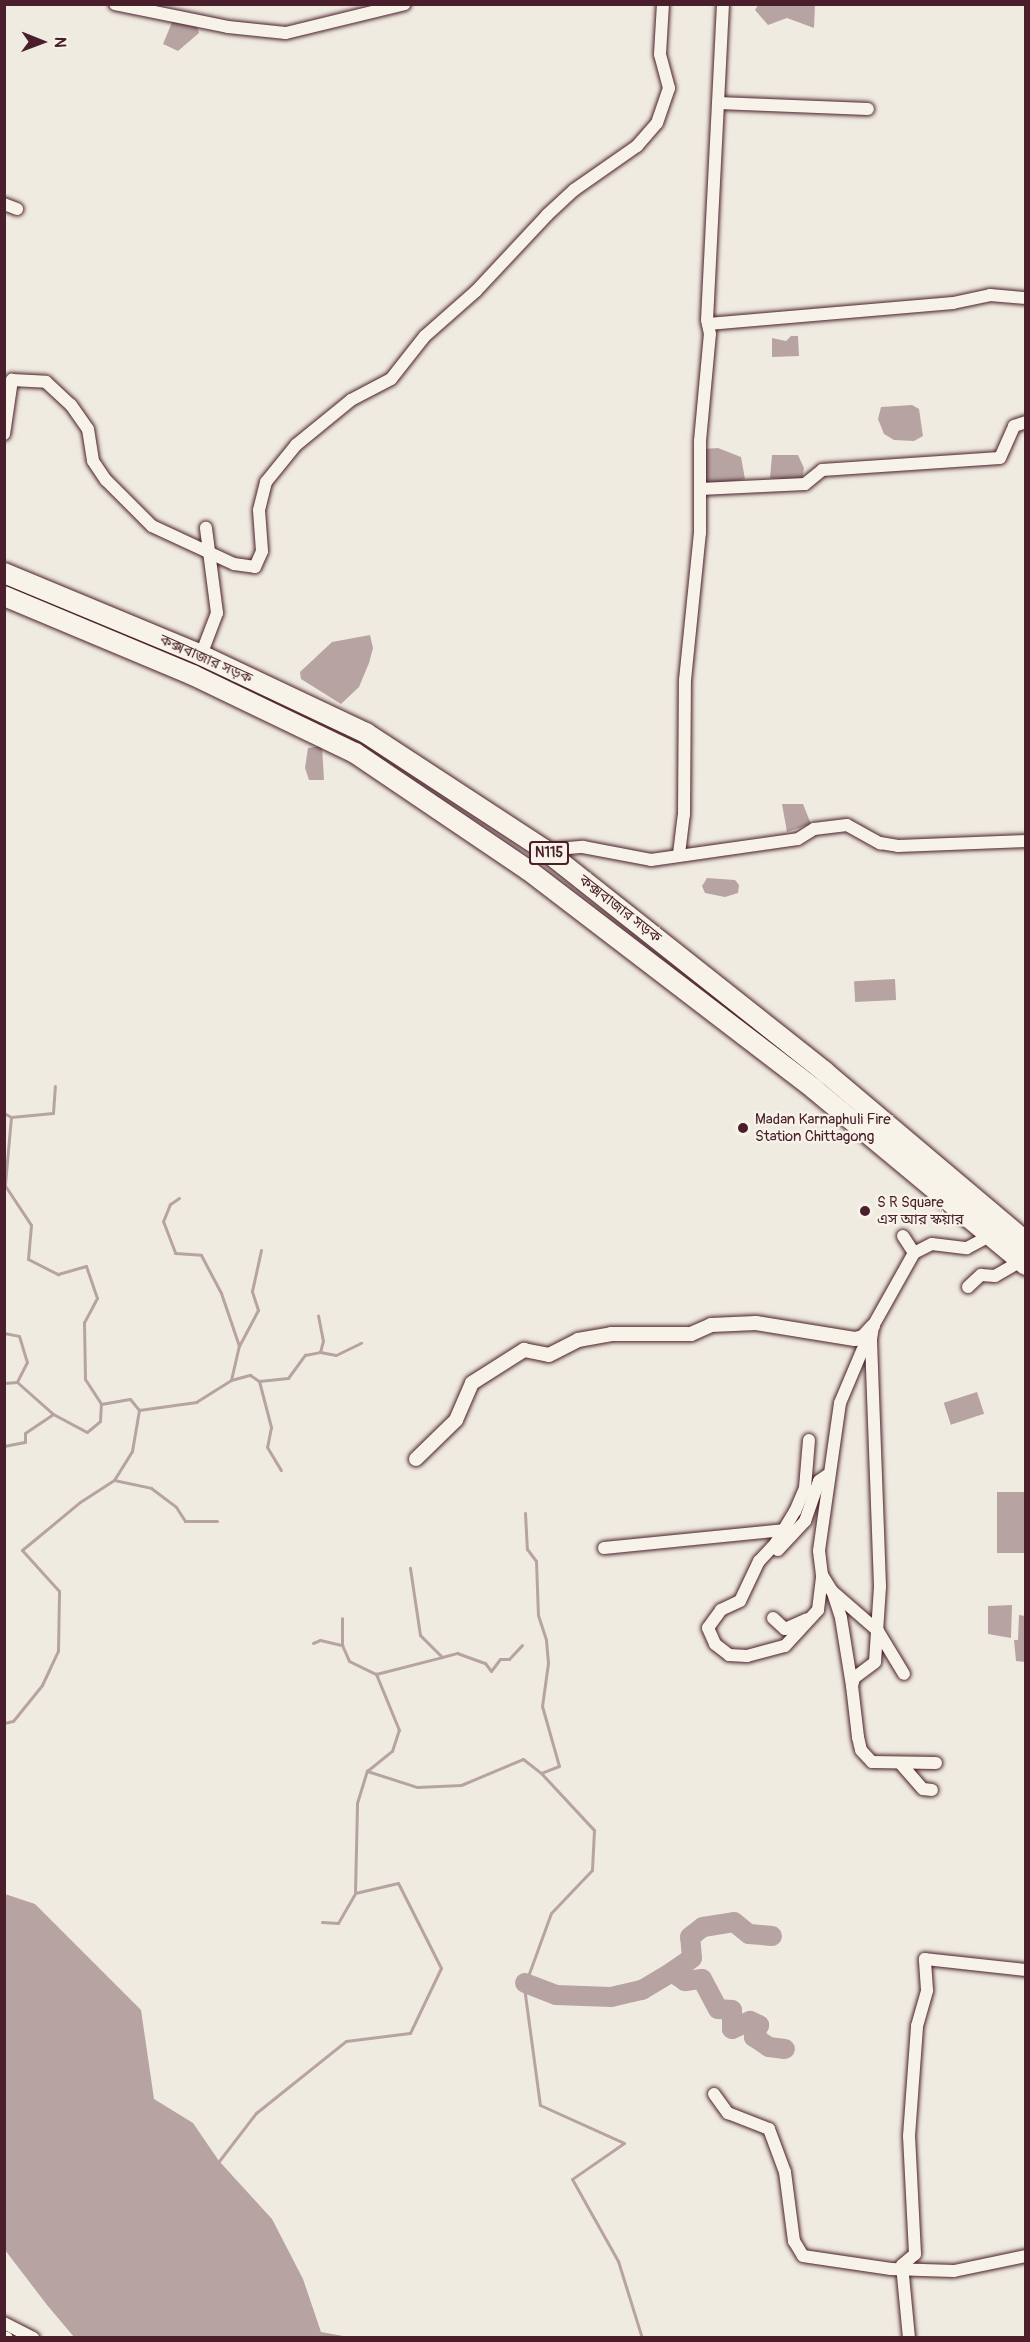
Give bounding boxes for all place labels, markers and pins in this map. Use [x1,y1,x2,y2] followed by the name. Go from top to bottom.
[755,1110,891,1145] place label: Madan Karnaphuli Fire Station Chittagong
[736,1121,750,1135] marker: Madan Karnaphuli Fire Station Chittagong
[877,1193,964,1228] place label: S R Square এস আর স্কয়ার
[858,1204,872,1218] marker: S R Square এস আর স্কয়ার

